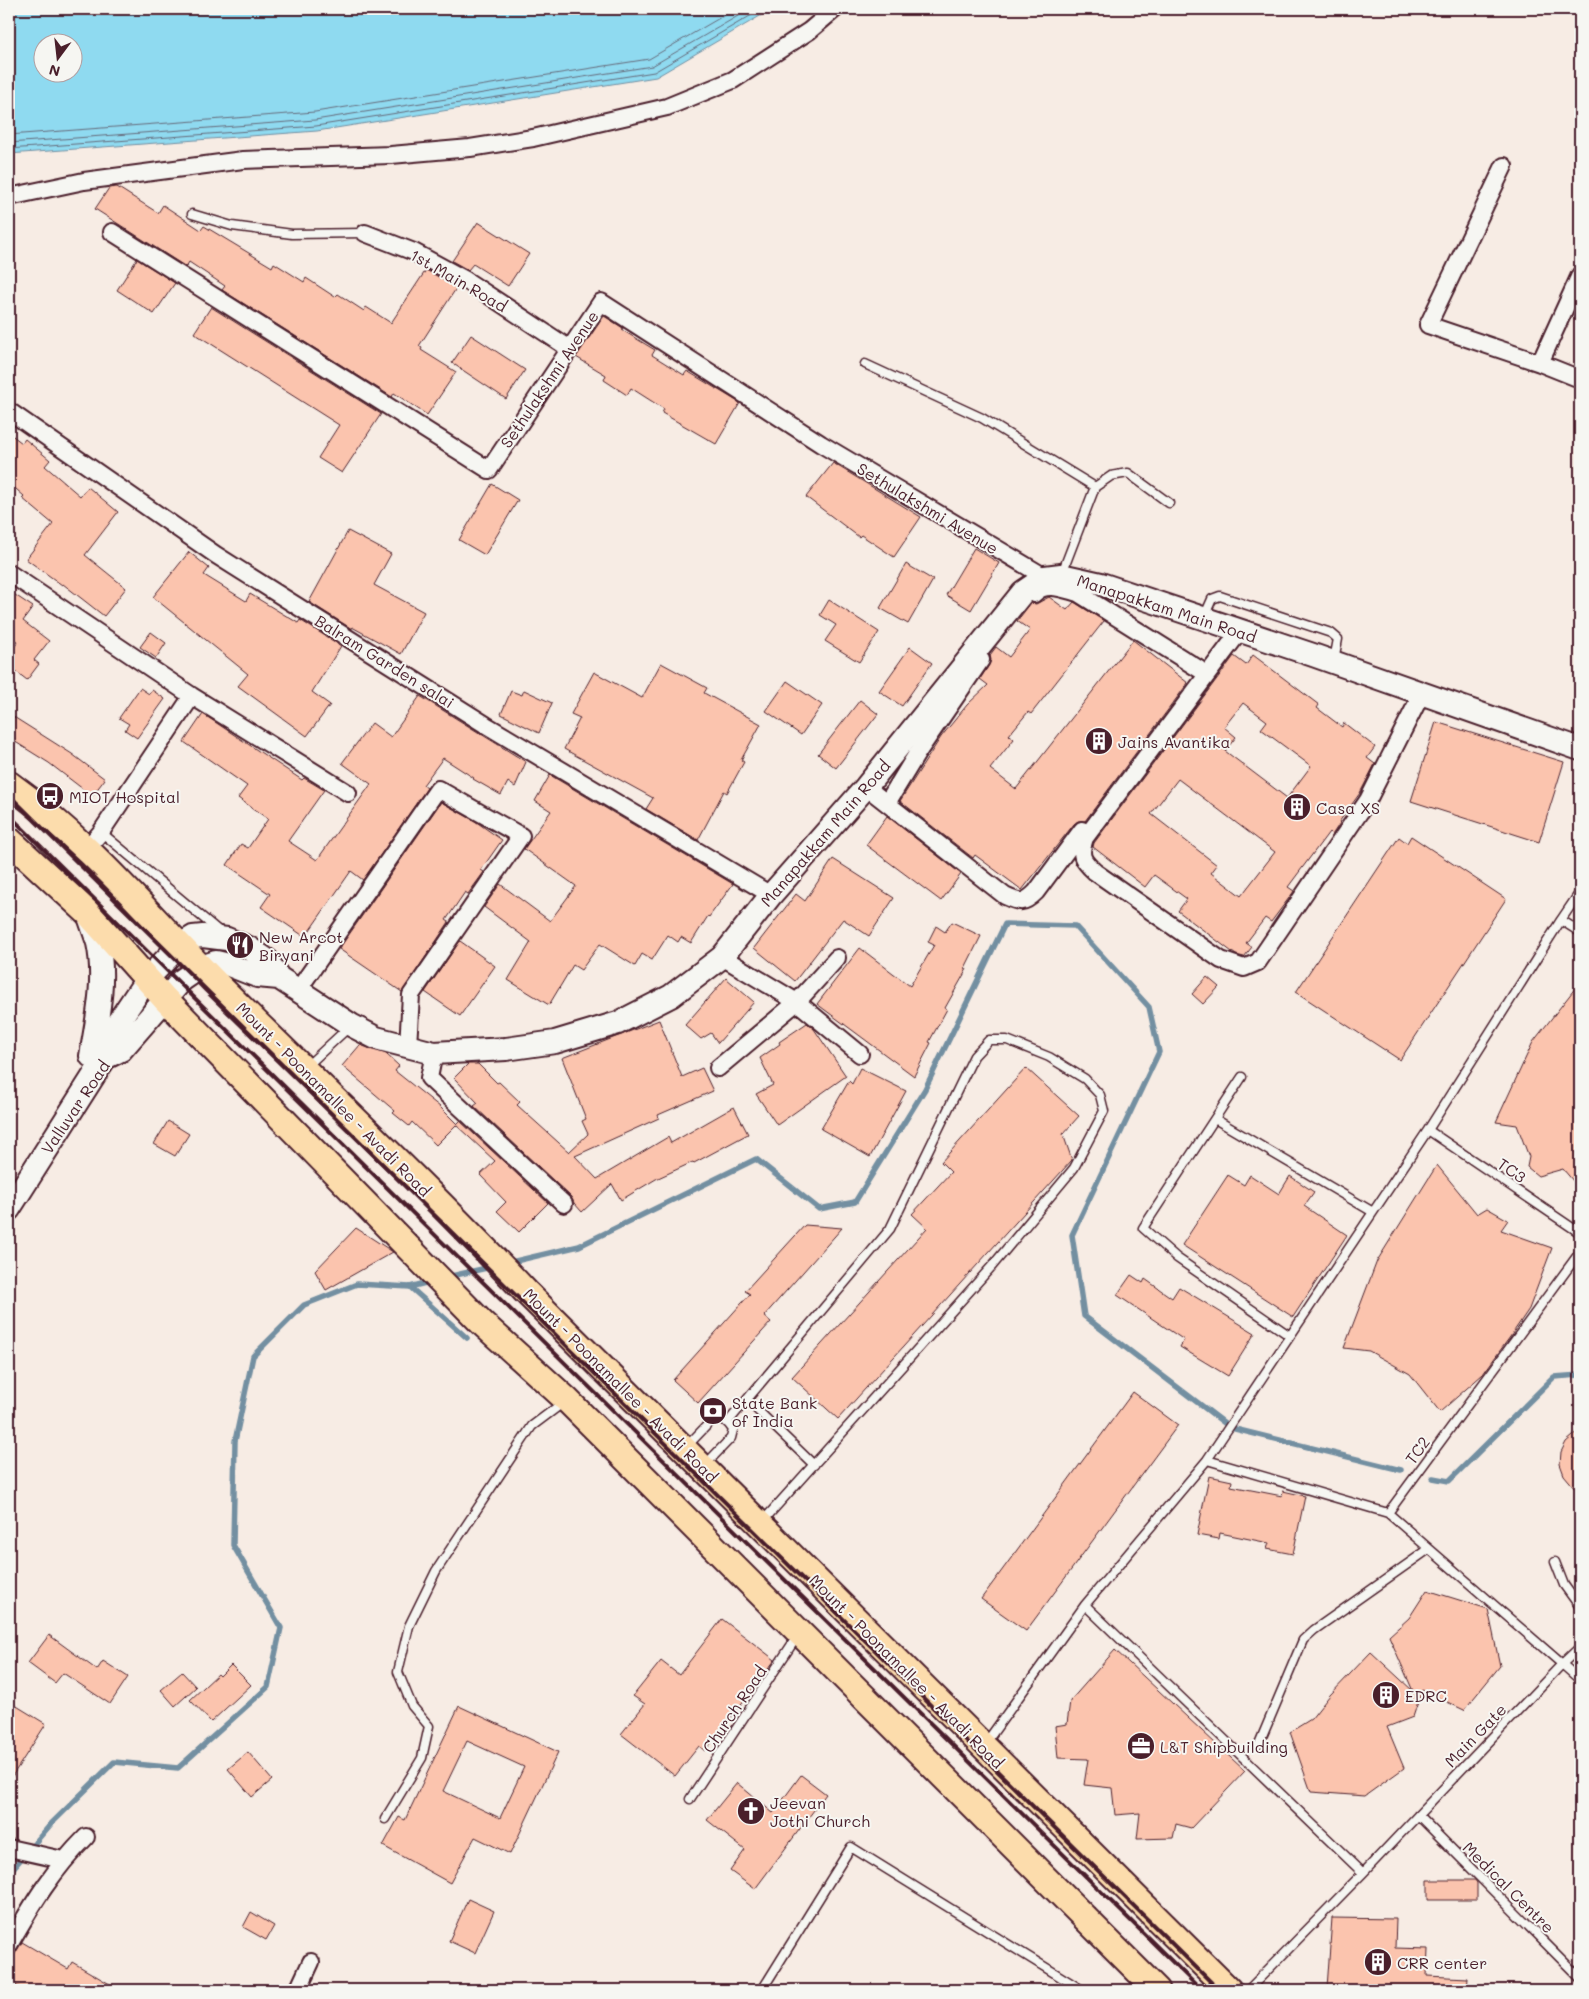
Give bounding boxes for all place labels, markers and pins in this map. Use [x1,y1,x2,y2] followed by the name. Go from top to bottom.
[1084,726,1114,756] building icon: Jains Avantika
[1118,731,1231,752] place label: Jains Avantika
[35,781,65,811] bus stop icon: MIOT Hospital
[69,786,180,807] place label: MIOT Hospital
[1282,792,1312,822] building icon: Casa XS
[1316,797,1380,818] place label: Casa XS
[259,926,343,965] place label: New Arcot Biryani
[225,930,255,960] restaurant icon: New Arcot Biryani
[732,1392,817,1431] place label: State Bank of India
[698,1396,728,1426] bank icon: State Bank of India
[1371,1680,1401,1710] building icon: EDRC
[1405,1685,1447,1706] place label: EDRC
[1126,1731,1156,1761] office icon: L&T Shipbuilding
[1160,1736,1288,1757] place label: L&T Shipbuilding
[770,1792,870,1831] place label: Jeevan Jothi Church
[736,1796,766,1826] church icon: Jeevan Jothi Church
[1363,1947,1393,1977] building icon: CRR center
[1397,1952,1487,1973] place label: CRR center

